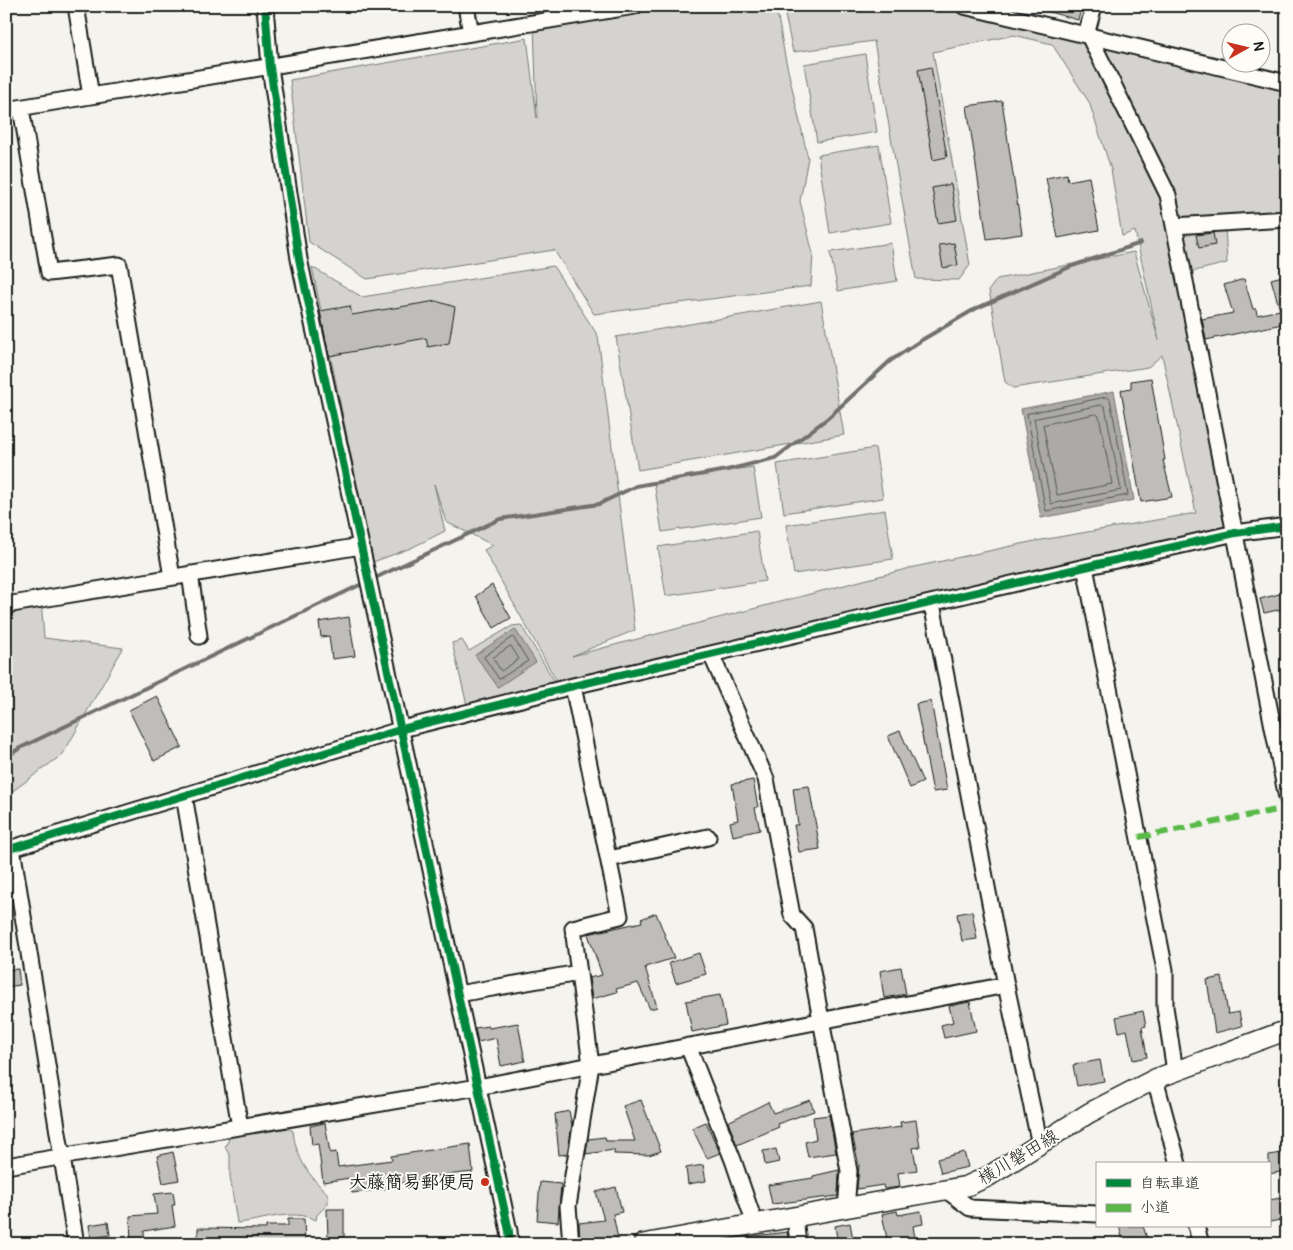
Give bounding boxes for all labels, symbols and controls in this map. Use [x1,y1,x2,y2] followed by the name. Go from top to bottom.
[1220,22,1270,72] north arrow
[1249,40,1267,52] text: N
[974,1124,1063,1190] street label: 横川磐田線
[1096,1162,1270,1228] legend
[349,1171,475,1194] place label: 大藤簡易郵便局
[1140,1174,1200,1193] text: 自転車道
[479,1176,491,1188] marker: 大藤簡易郵便局
[1140,1198,1170,1217] text: 小道

